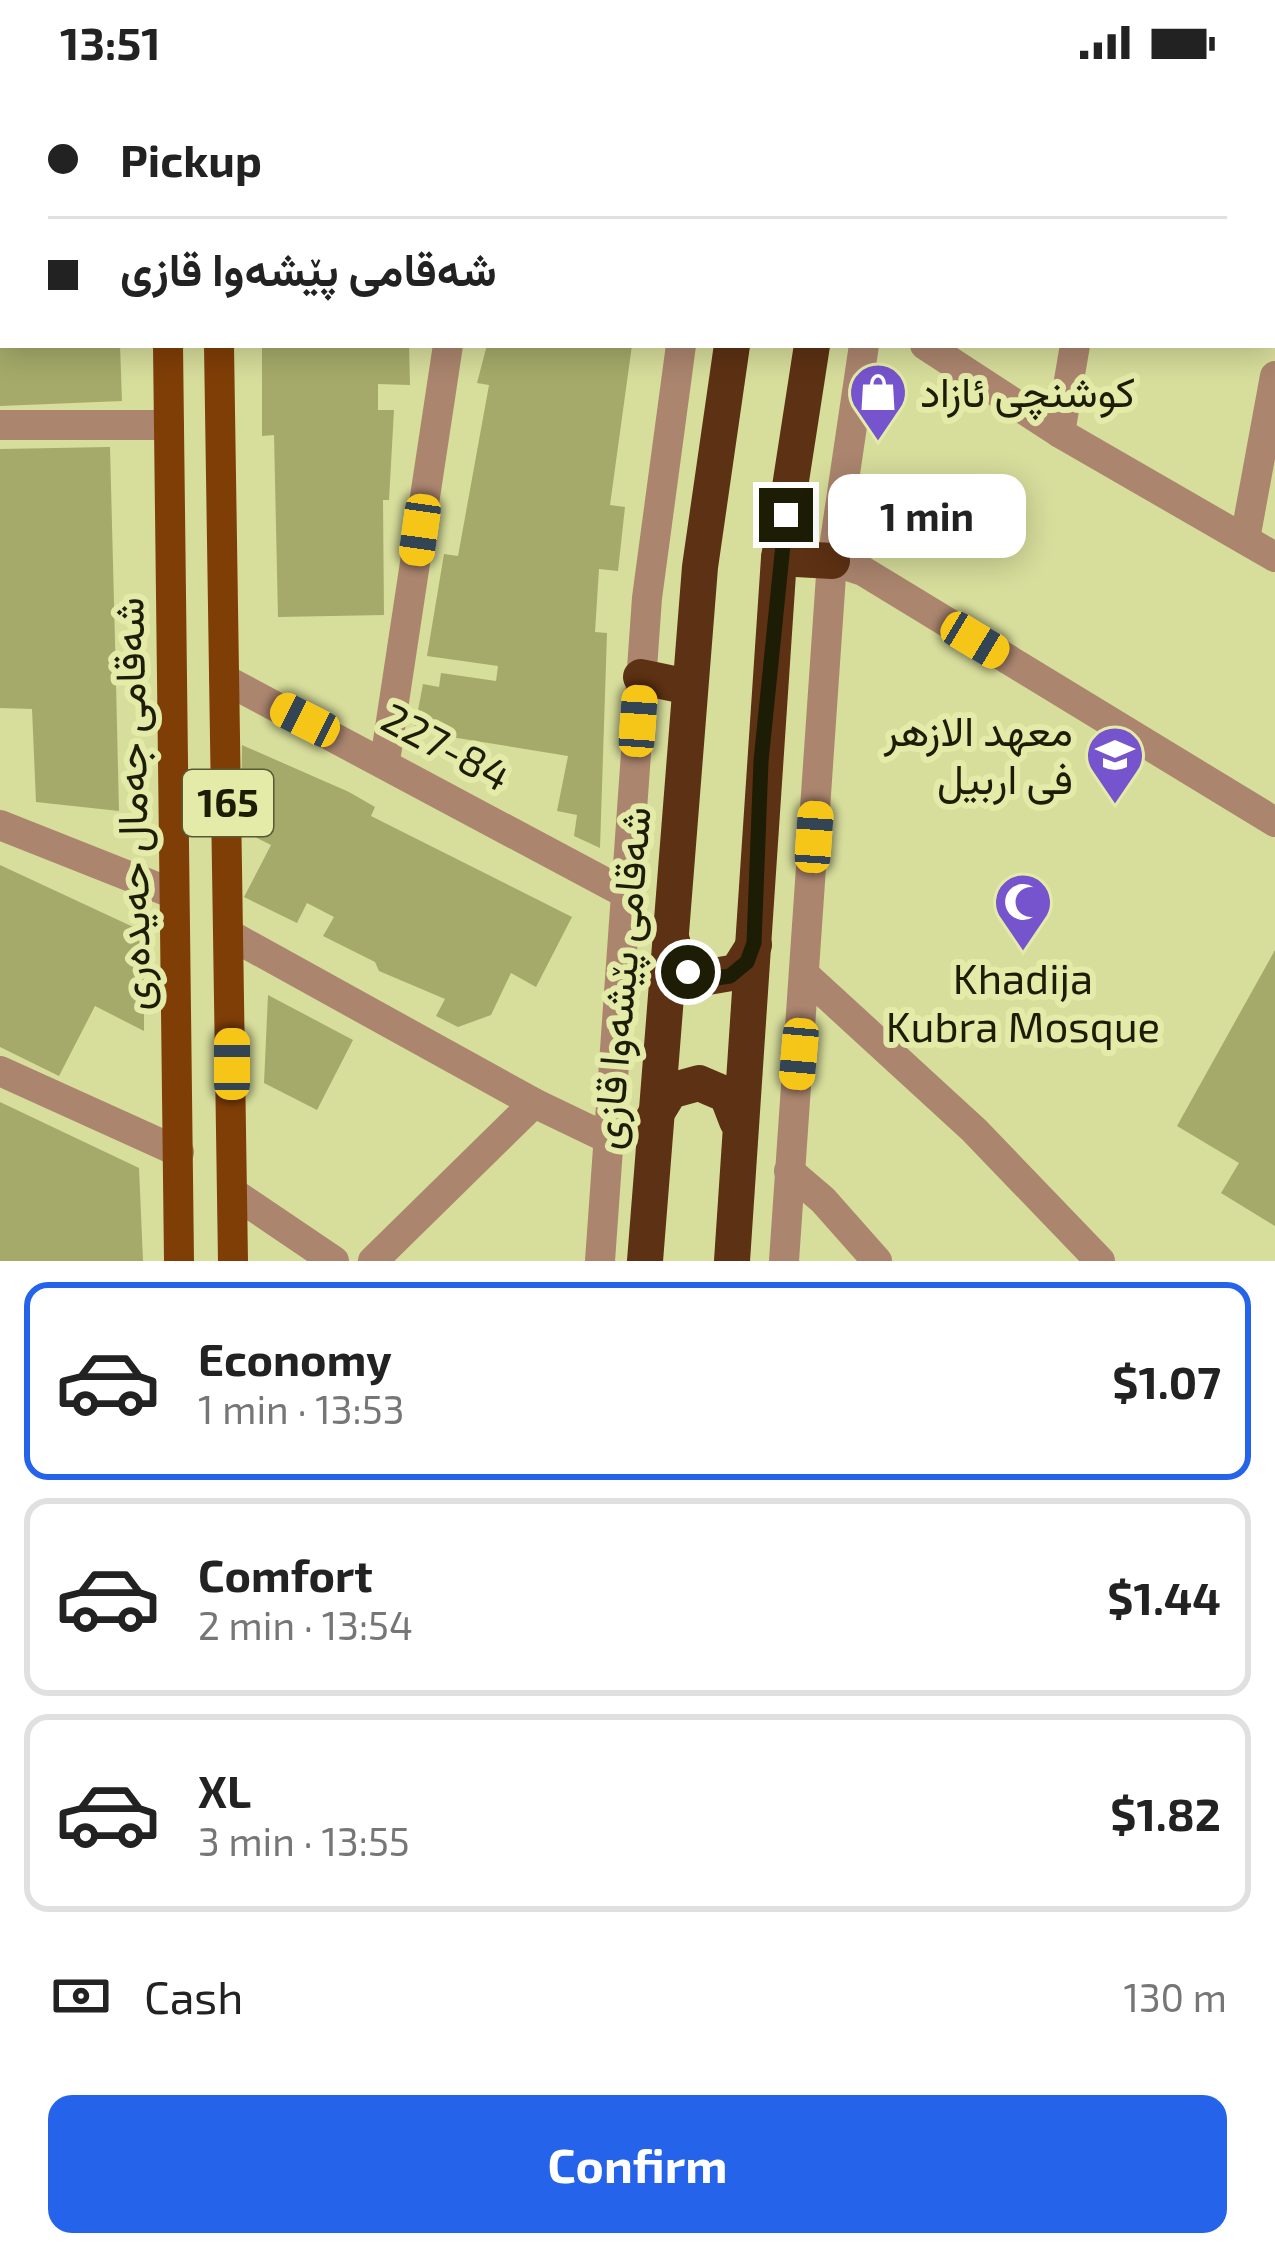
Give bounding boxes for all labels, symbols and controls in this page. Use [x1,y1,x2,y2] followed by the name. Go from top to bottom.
[60,15,161,69] text: 13:51
[120,132,262,186] text: Pickup
[120,241,497,295] text: شەقامی پێشەوا قازی
[847,361,909,443] shop icon: کوشنچی ئازاد
[920,365,1135,421] place label: کوشنچی ئازاد
[828,473,1026,557] callout: 1 min
[759,488,813,542] route end
[397,492,443,568] car
[880,492,974,539] text: 1 min
[101,597,163,1011] street label: شەقامی جەمال حەیدەری
[935,606,1015,674] car
[618,684,658,758] car
[265,688,345,752] car
[374,691,520,800] street label: 227-84
[883,704,1073,806] place label: معهد الازهر فی اربیل
[1084,724,1146,806] school or university icon: معهد الازهر فی اربیل
[183,770,273,836] road number: 165
[794,800,834,874] car
[579,804,665,1152] street label: شەقامی پێشەوا قازی
[992,871,1054,953] mosque icon: Khadija Kubra Mosque
[661,945,715,999] route start
[886,952,1160,1050] place label: Khadija Kubra Mosque
[778,1017,820,1091] car
[214,1028,250,1100] car
[54,1327,162,1435] icon: car
[198,1331,392,1385] text: Economy
[1112,1354,1221,1408] text: $1.07
[198,1385,404,1432] text: 1 min · 13:53
[54,1543,162,1651] icon: car
[198,1547,373,1601] text: Comfort
[1107,1570,1221,1624] text: $1.44
[198,1601,413,1648] text: 2 min · 13:54
[54,1759,162,1867] icon: car
[198,1763,251,1817] text: XL
[1110,1786,1221,1840] text: $1.82
[198,1817,410,1864] text: 3 min · 13:55
[48,1963,114,2029] icon: cash
[144,1969,243,2023] text: Cash
[1123,1973,1227,2020] text: 130 m
[48,2095,1227,2233] button: Confirm

